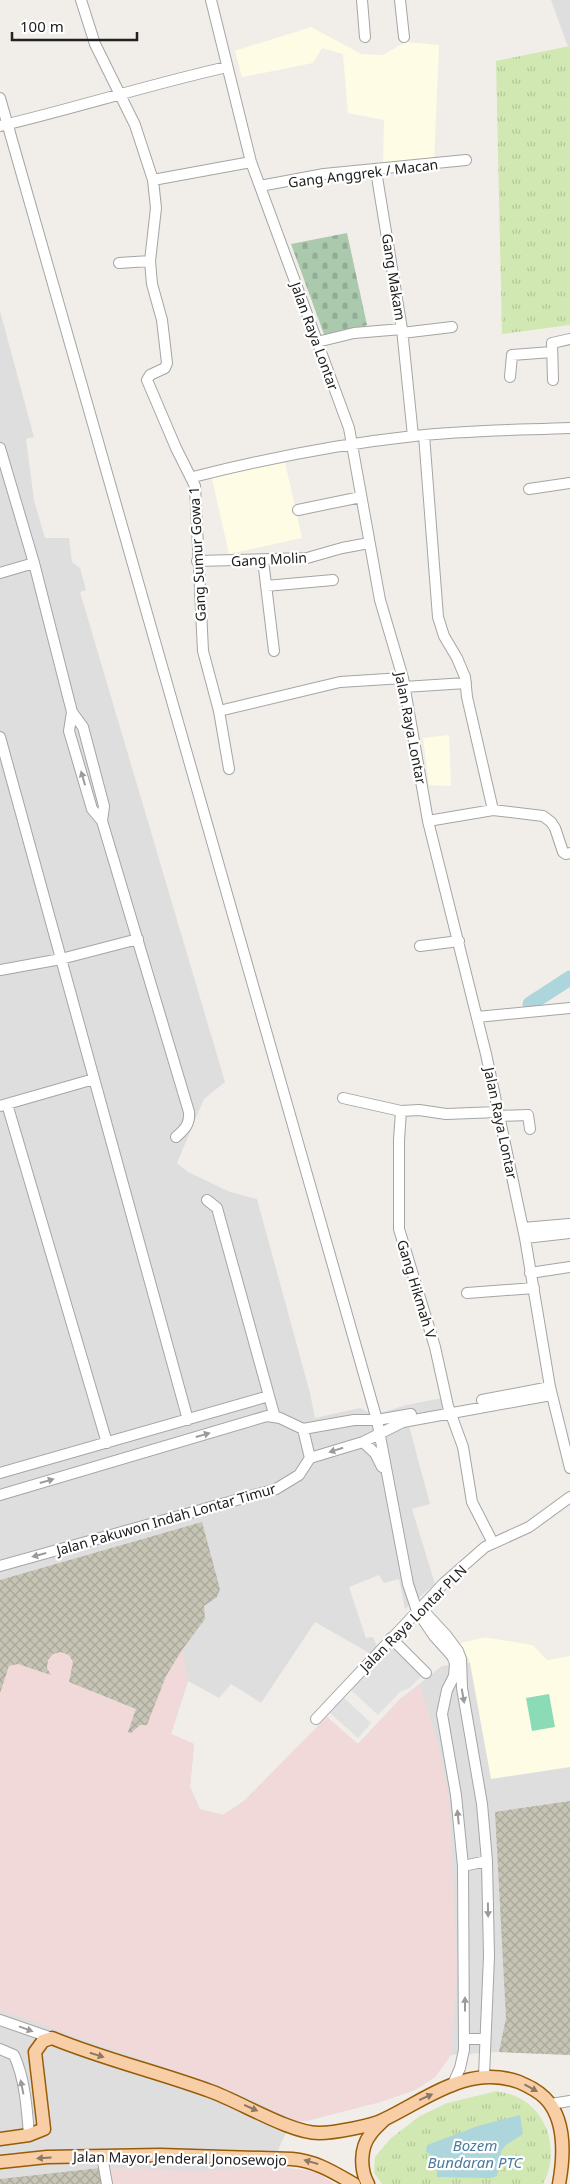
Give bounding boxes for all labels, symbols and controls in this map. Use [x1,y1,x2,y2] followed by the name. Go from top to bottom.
[12,10,138,42] scale bar
[20,16,64,36] text: 100 m
[287,154,439,192] street label: Gang Anggrek / Macan
[378,232,410,322] street label: Gang Makam
[286,277,343,393] street label: Jalan Raya Lontar
[184,486,210,622] street label: Gang Sumur Gowa 1
[231,548,307,570] street label: Gang Molin
[390,668,431,786] street label: Jalan Raya Lontar
[78,770,86,785] one-way arrow
[479,1063,522,1181] street label: Jalan Raya Lontar
[393,1237,441,1341] street label: Gang Hikmah V
[195,1431,210,1439] one-way arrow
[328,1446,343,1454] one-way arrow
[39,1477,54,1485] one-way arrow
[52,1478,278,1560] street label: Jalan Pakuwon Indah Lontar Timur
[31,1552,46,1560] one-way arrow
[354,1560,471,1677] street label: Jalan Raya Lontar PLN
[460,1689,468,1705] one-way arrow
[454,1809,462,1825] one-way arrow
[484,1902,492,1918] one-way arrow
[461,1996,469,2012] one-way arrow
[19,2025,34,2033] one-way arrow
[90,2051,105,2059] one-way arrow
[18,2079,26,2095] one-way arrow
[524,2084,538,2092] one-way arrow
[419,2092,433,2100] one-way arrow
[244,2104,258,2112] one-way arrow
[428,2135,524,2172] water label: Bozem Bundaran PTC
[71,2147,287,2169] street label: Jalan Mayor Jenderal Jonosewojo
[35,2154,51,2162] one-way arrow
[303,2158,318,2166] one-way arrow

